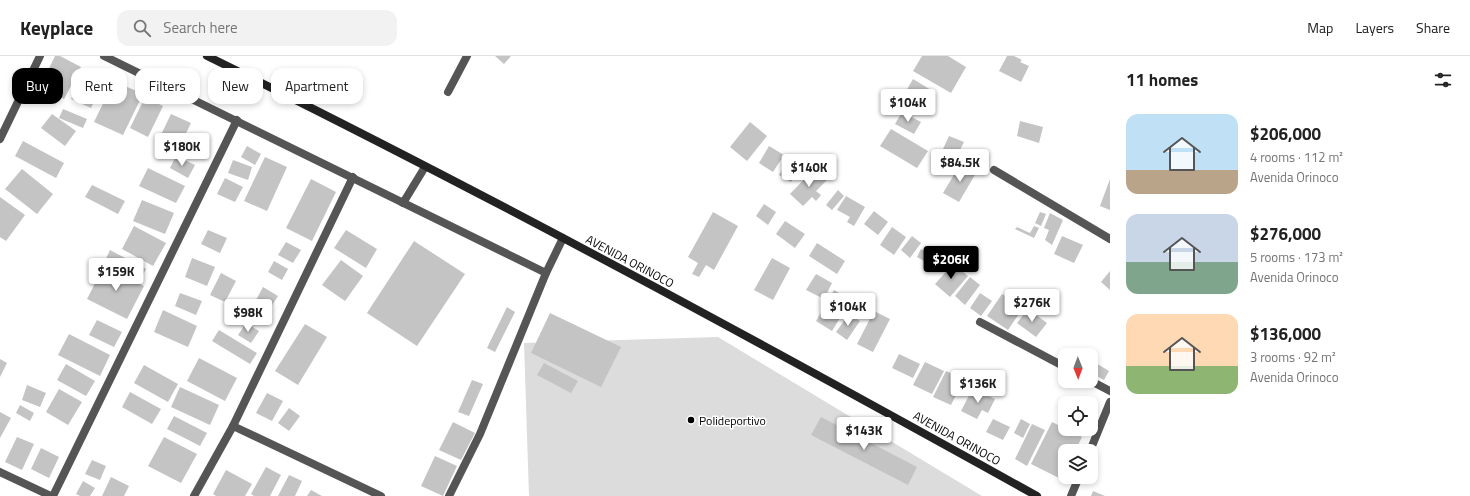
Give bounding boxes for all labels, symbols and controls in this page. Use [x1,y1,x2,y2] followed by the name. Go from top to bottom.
[117,10,397,46] search box
[20,13,93,42] text: Keyplace
[163,16,238,39] text: Search here
[131,17,153,39] icon: search
[1307,17,1333,38] text: Map
[1355,17,1394,38] text: Layers
[1416,17,1450,38] text: Share
[1126,67,1198,93] text: 11 homes
[12,68,63,104] chip: Buy
[71,68,127,104] chip: Rent
[135,68,200,104] chip: Filters
[208,68,263,104] chip: New
[271,68,363,104] chip: Apartment
[1432,69,1454,91] icon: filters
[880,89,936,123] pin: $104K
[890,92,926,112] text: $104K
[1250,121,1321,147] text: $206,000
[1158,130,1206,178] icon: home
[154,133,210,167] pin: $180K
[164,136,200,156] text: $180K
[1250,147,1343,167] text: 4 rooms · 112 m²
[927,149,993,183] pin: $84.5K
[940,152,980,172] text: $84.5K
[781,154,837,188] pin: $140K
[791,157,827,177] text: $140K
[1250,167,1339,187] text: Avenida Orinoco
[1250,221,1321,247] text: $276,000
[583,230,678,292] street label: AVENIDA ORINOCO
[1158,230,1206,278] icon: home
[923,246,979,280] pin: $206K
[1250,247,1343,267] text: 5 rooms · 173 m²
[933,249,969,269] text: $206K
[88,258,144,292] pin: $159K
[98,261,134,281] text: $159K
[1250,267,1339,287] text: Avenida Orinoco
[1004,289,1060,323] pin: $276K
[1014,292,1050,312] text: $276K
[820,293,876,327] pin: $104K
[830,296,866,316] text: $104K
[224,299,272,333] pin: $98K
[233,302,263,322] text: $98K
[1250,321,1321,347] text: $136,000
[1158,330,1206,378] icon: home
[1250,347,1336,367] text: 3 rooms · 92 m²
[1058,348,1098,388] north arrow
[1058,348,1098,484] map controls
[1250,367,1339,387] text: Avenida Orinoco
[950,370,1006,404] pin: $136K
[960,373,996,393] text: $136K
[1058,396,1098,436] button: locate
[910,406,1004,470] street label: AVENIDA ORINOCO
[699,411,766,430] place label: Polideportivo
[686,415,696,425] marker: Polideportivo
[836,417,892,451] pin: $143K
[846,420,882,440] text: $143K
[1058,444,1098,484] button: layers

